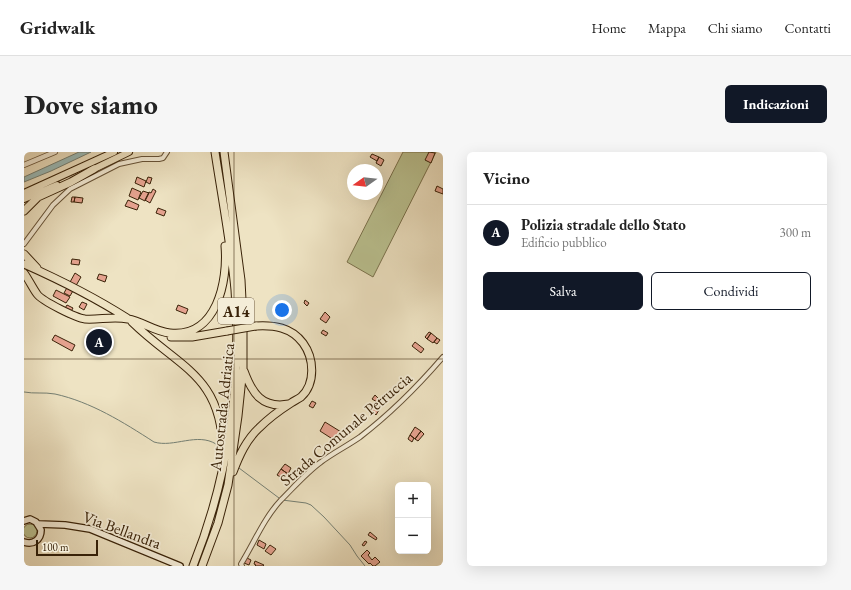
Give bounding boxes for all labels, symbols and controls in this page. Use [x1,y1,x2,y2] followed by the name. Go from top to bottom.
[20,15,95,40] text: Gridwalk
[591,19,626,37] text: Home
[648,19,686,37] text: Mappa
[708,19,763,37] text: Chi siamo
[785,19,831,37] text: Contatti
[725,85,827,123] button: Indicazioni
[24,86,158,122] text: Dove siamo
[347,164,383,200] north arrow
[483,167,530,189] text: Vicino
[521,215,686,234] text: Polizia stradale dello Stato
[491,224,501,241] text: A
[780,224,811,241] text: 300 m
[521,234,607,251] text: Edificio pubblico
[483,272,643,310] button: Salva
[651,272,811,310] button: Condividi
[218,298,254,324] road number: A14
[272,300,292,320] your location
[86,327,112,357] pin: A
[205,341,239,473] street label: Autostrada Adriatica
[276,367,417,490] street label: Strada Comunale Petruccia
[395,482,431,554] map controls
[395,482,431,518] button: +
[80,506,165,554] street label: Via Bellandra
[395,518,431,554] button: −
[36,538,98,557] scale bar
[42,540,69,554] text: 100 m

